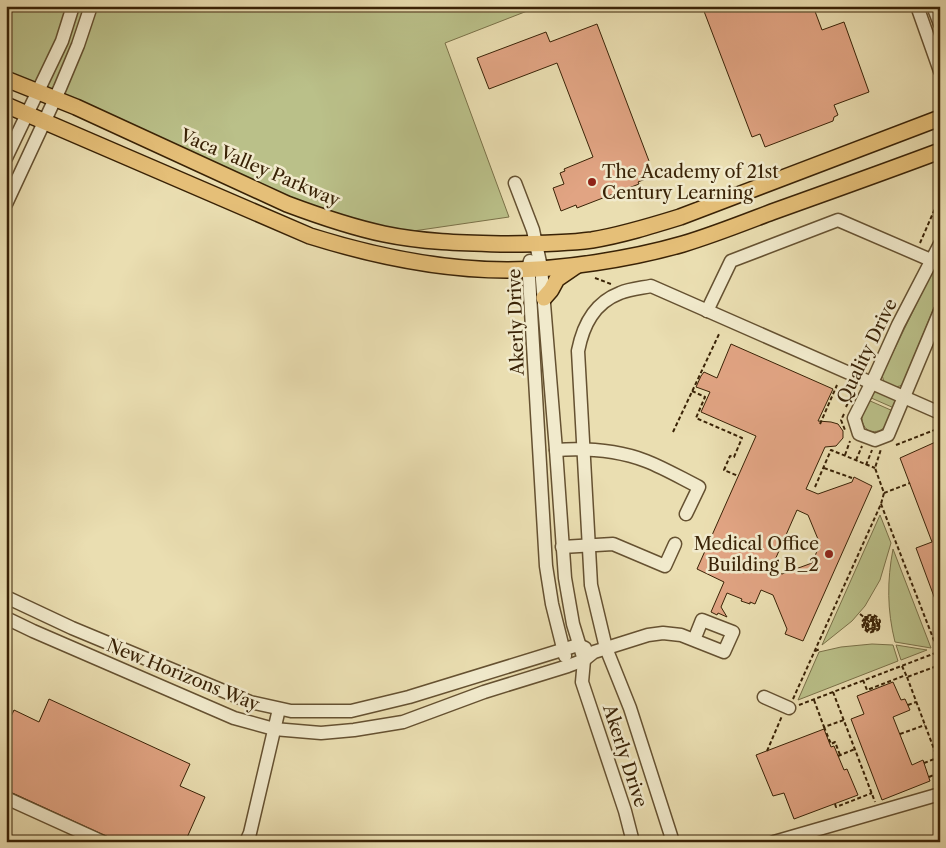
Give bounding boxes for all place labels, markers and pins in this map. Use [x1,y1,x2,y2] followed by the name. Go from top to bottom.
[602,161,779,204] place label: The Academy of 21st Century Learning
[586,176,598,188] marker: The Academy of 21st Century Learning
[694,533,819,576] place label: Medical Office Building B_2
[823,548,835,560] marker: Medical Office Building B_2

